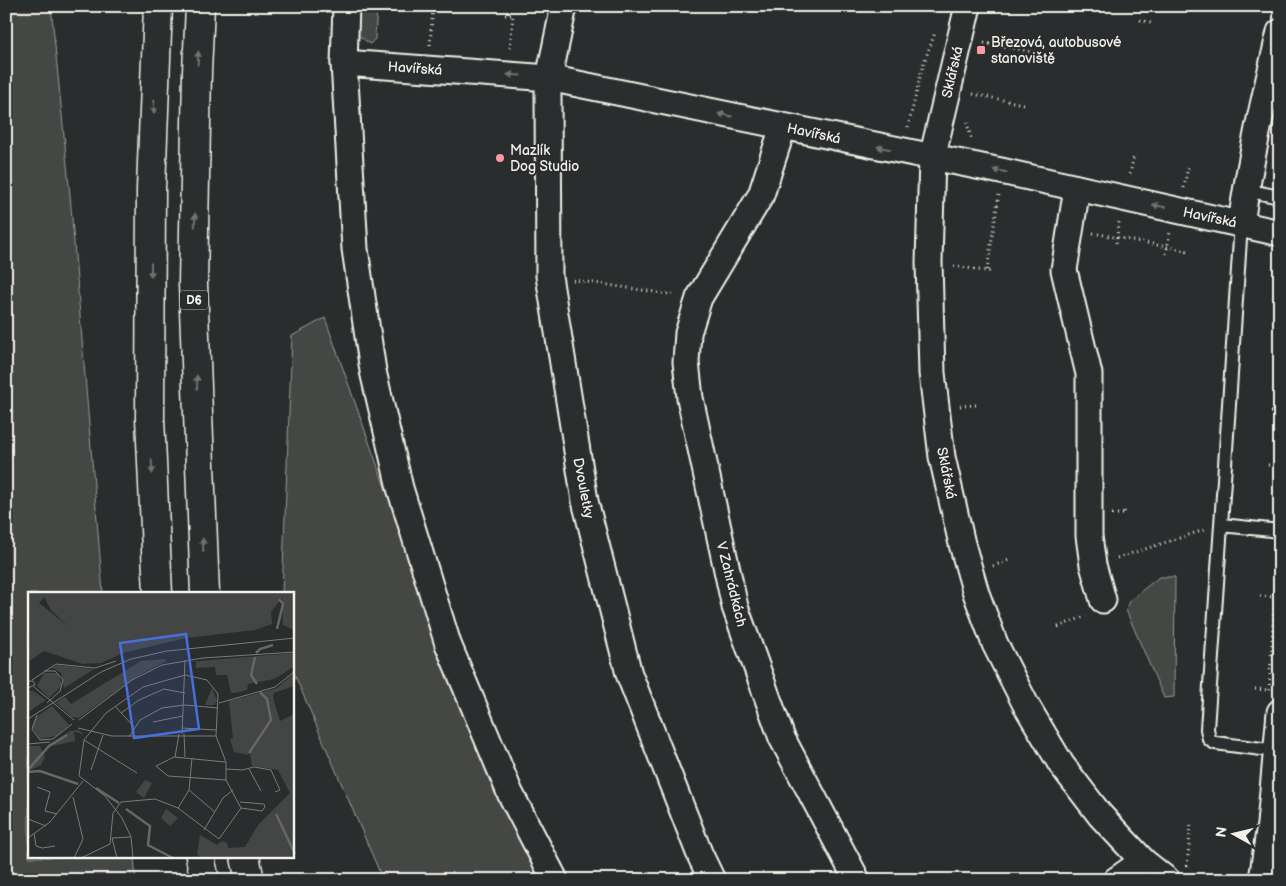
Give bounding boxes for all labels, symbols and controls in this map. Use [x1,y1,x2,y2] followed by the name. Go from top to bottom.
[991,34,1122,67] place label: Březová, autobusové stanoviště
[975,44,987,56] marker: Březová, autobusové stanoviště
[938,45,967,100] street label: Sklářská
[194,49,202,65] one-way arrow
[387,58,443,79] street label: Havířská
[506,71,522,79] one-way arrow
[150,100,158,116] one-way arrow
[718,111,733,119] one-way arrow
[785,120,842,147] street label: Havířská
[510,142,579,175] place label: Mazlík Dog Studio
[877,144,892,152] one-way arrow
[494,152,506,164] marker: Mazlík Dog Studio
[992,166,1008,174] one-way arrow
[1150,201,1166,209] one-way arrow
[1181,204,1238,231] street label: Havířská
[191,212,199,228] one-way arrow
[147,262,155,278] one-way arrow
[180,290,208,310] road number: D6
[192,374,200,390] one-way arrow
[933,446,960,501] street label: Sklářská
[569,456,598,521] street label: Dvouletky
[148,459,156,475] one-way arrow
[199,537,207,553] one-way arrow
[713,540,750,629] street label: V Zahrádkách
[28,592,294,858] inset map
[1208,808,1258,858] north arrow
[1212,826,1231,839] text: N

